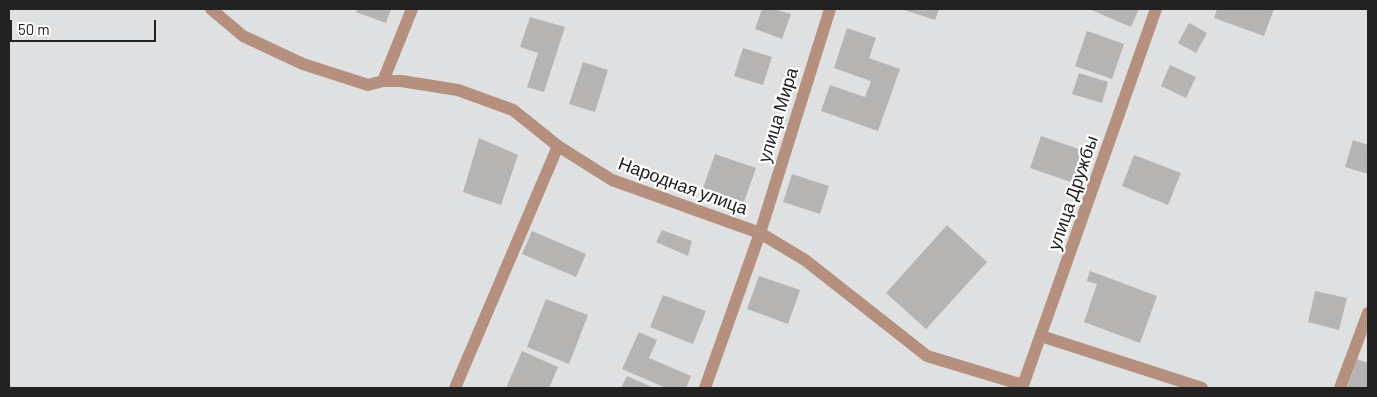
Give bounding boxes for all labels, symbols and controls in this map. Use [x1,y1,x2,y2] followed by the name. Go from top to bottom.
[12,10,159,42] scale bar
[18,20,50,38] text: 50 m
[753,65,803,165] street label: улица Мира
[1043,133,1103,253] street label: улица Дружбы
[615,153,751,219] street label: Народная улица

